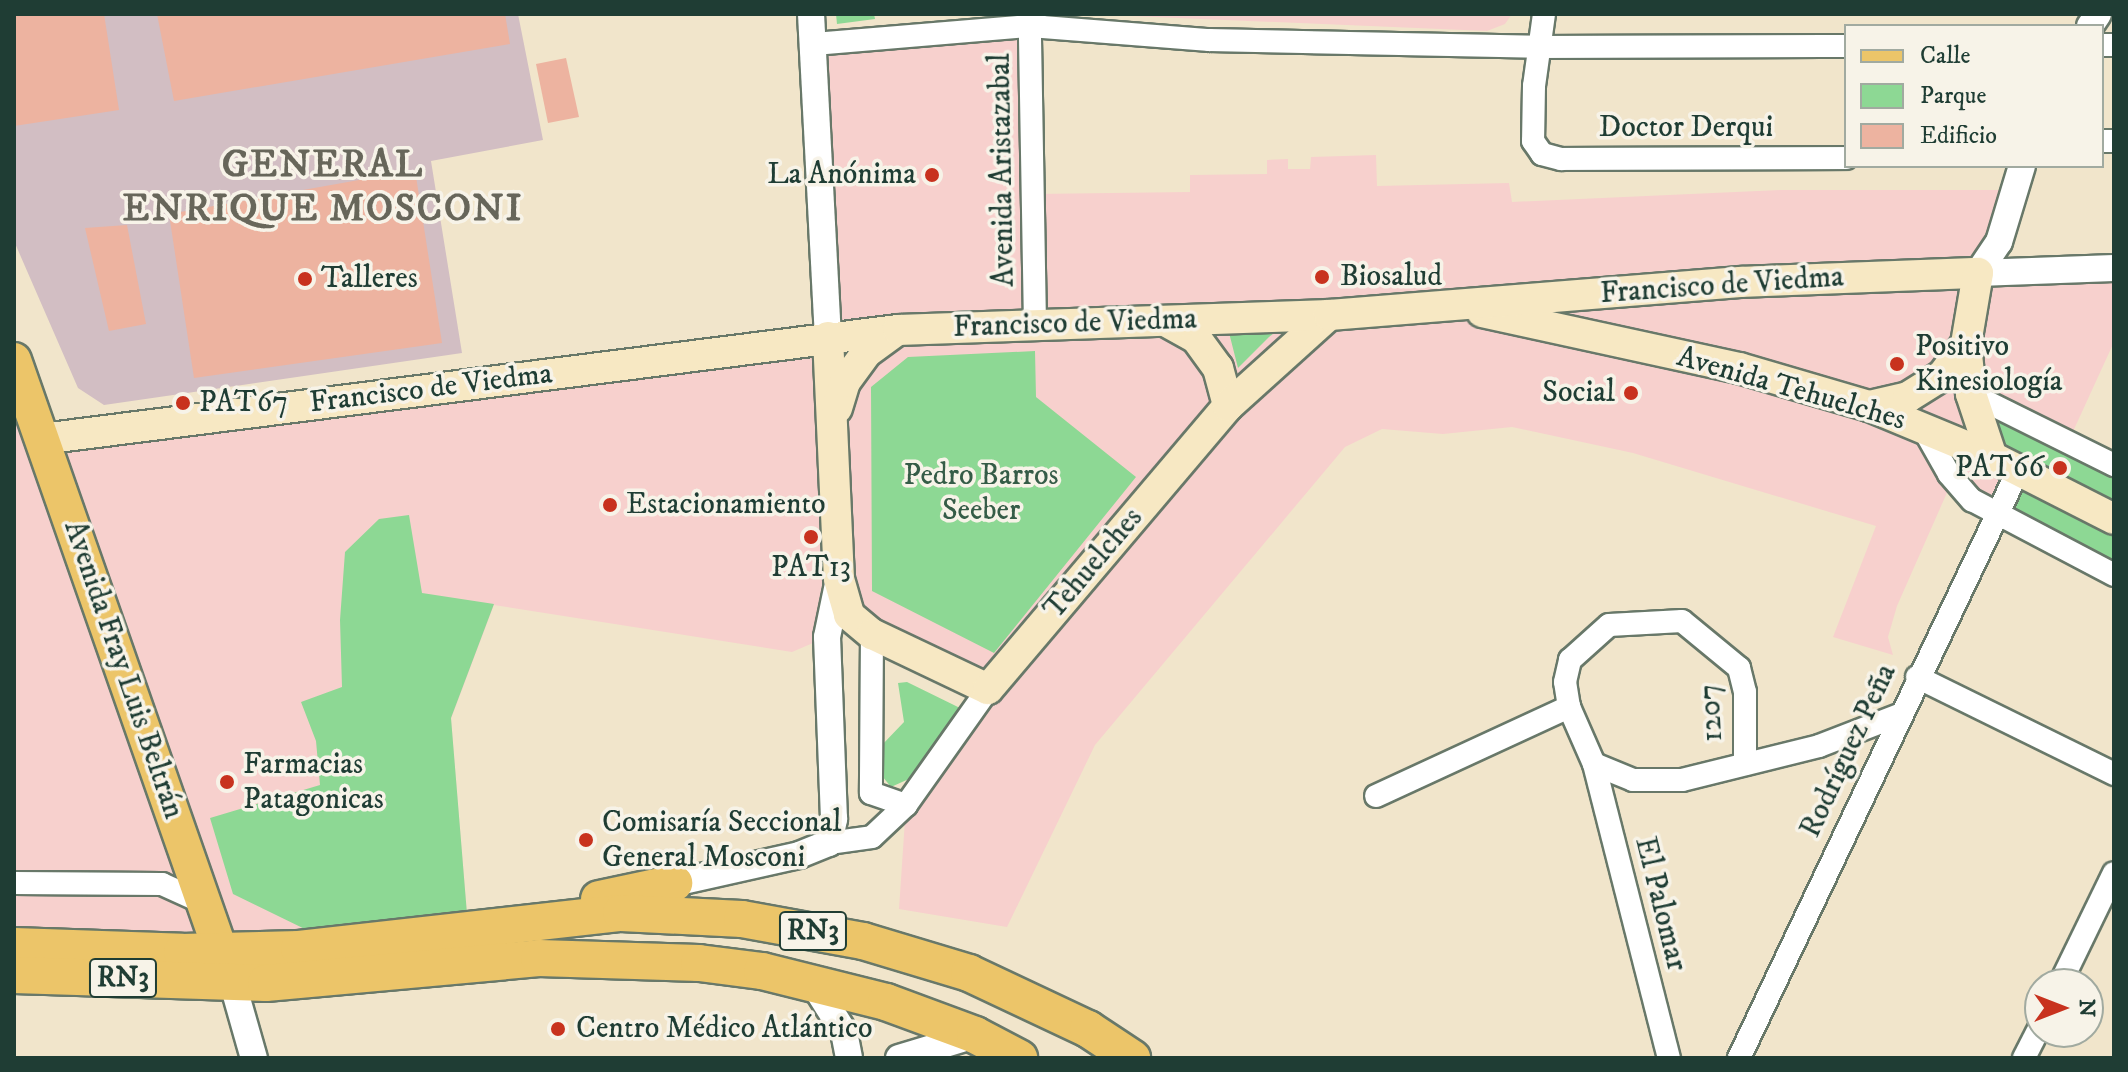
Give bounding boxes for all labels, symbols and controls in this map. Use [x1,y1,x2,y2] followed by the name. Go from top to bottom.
[1844,24,2104,168] legend
[1920,41,1970,71] text: Calle
[983,53,1023,287] street label: Avenida Aristazabal
[1920,81,1986,111] text: Parque
[1599,110,1773,146] street label: Doctor Derqui
[1920,121,1997,151] text: Edificio
[123,143,523,232] district label: GENERAL ENRIQUE MOSCONI
[767,157,916,193] place label: La Anónima
[923,166,941,184] marker: La Anónima
[1340,259,1442,295] place label: Biosalud
[1599,260,1845,312] street label: Francisco de Viedma
[321,261,418,297] place label: Talleres
[1311,266,1333,288] marker: Biosalud
[296,270,314,288] marker: Talleres
[952,302,1198,346] street label: Francisco de Viedma
[1915,329,2063,400] place label: Positivo Kinesiología
[1673,339,1909,439] street label: Avenida Tehuelches
[1886,353,1908,375] marker: Positivo Kinesiología
[308,356,554,422] street label: Francisco de Viedma
[1542,375,1615,411] place label: Social
[1622,384,1640,402] marker: Social
[199,385,288,421] place label: PAT67
[174,394,192,412] marker: PAT67
[1955,450,2044,486] place label: PAT66
[903,458,1059,528] park label: Pedro Barros Seeber
[2051,459,2069,477] marker: PAT66
[626,487,826,523] place label: Estacionamiento
[601,496,619,514] marker: Estacionamiento
[1037,501,1151,627] street label: Tehuelches
[55,516,191,824] street label: Avenida Fray Luis Beltrán
[802,528,820,546] marker: PAT13
[771,550,851,586] place label: PAT13
[1793,659,1905,843] street label: Rodríguez Peña
[1693,683,1731,743] street label: 1207
[243,747,384,818] place label: Farmacias Patagonicas
[218,773,236,791] marker: Farmacias Patagonicas
[602,805,841,876] place label: Comisaría Seccional General Mosconi
[577,831,595,849] marker: Comisaría Seccional General Mosconi
[1626,833,1694,975] street label: El Palomar
[777,907,849,955] road number: RN3
[87,954,159,1002] road number: RN3
[2024,968,2104,1048] north arrow
[2073,999,2100,1017] text: N
[576,1011,873,1047] place label: Centro Médico Atlántico
[547,1018,569,1040] marker: Centro Médico Atlántico

